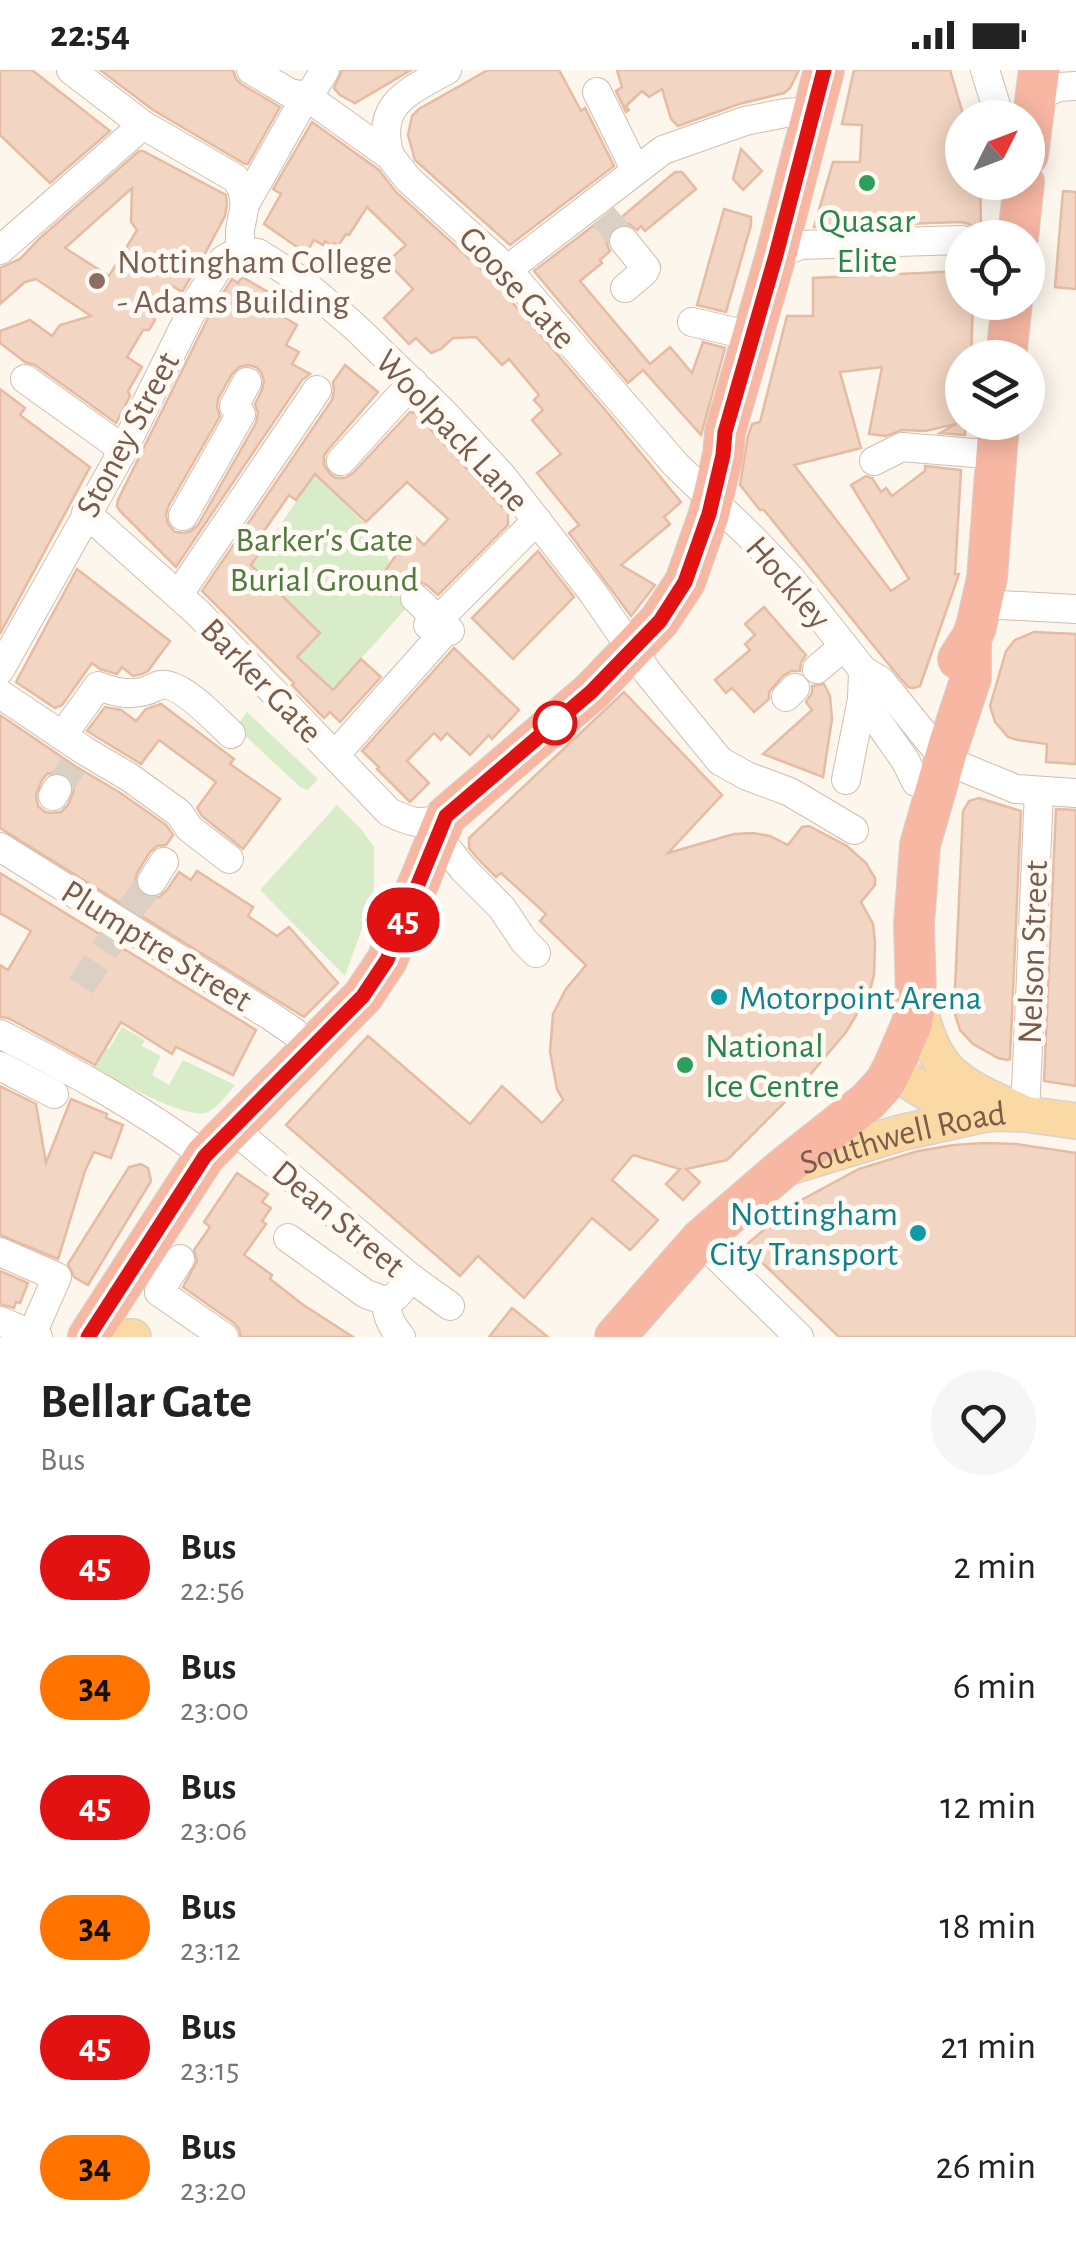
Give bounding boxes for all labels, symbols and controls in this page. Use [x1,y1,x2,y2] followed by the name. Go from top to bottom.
[50,16,130,54] text: 22:54
[945,100,1045,200] north arrow
[945,100,1045,440] map controls
[856,172,878,194] marker: Quasar Elite
[819,204,916,279] place label: Quasar Elite
[452,220,582,356] street label: Goose Gate
[945,220,1045,320] button: locate
[117,245,392,320] place label: Nottingham College - Adams Building
[86,270,108,292] marker: Nottingham College - Adams Building
[945,340,1045,440] button: layers
[369,344,535,518] street label: Woolpack Lane
[70,346,186,523] street label: Stoney Street
[229,523,419,598] park label: Barker's Gate Burial Ground
[739,530,837,636] street label: Hockley
[193,612,328,750] street label: Barker Gate
[534,702,576,744] unlabelled marker
[1013,859,1054,1045] street label: Nelson Street
[55,874,257,1019] street label: Plumptre Street
[358,888,448,952] line badge: 45
[387,903,419,938] text: 45
[739,981,982,1016] place label: Motorpoint Arena
[708,986,730,1008] marker: Motorpoint Arena
[705,1029,839,1104] place label: National Ice Centre
[674,1054,696,1076] marker: National Ice Centre
[796,1096,1008,1181] street label: Southwell Road
[265,1154,411,1284] street label: Dean Street
[710,1197,898,1272] place label: Nottingham City Transport
[907,1222,929,1244] marker: Nottingham City Transport
[931,1370,1036,1475] button: heart
[40,1379,252,1427] text: Bellar Gate
[40,1444,85,1476] text: Bus
[180,1529,236,1567] text: Bus
[953,1548,1036,1586] text: 2 min
[79,1550,111,1585] text: 45
[180,1574,245,1606] text: 22:56
[180,1649,236,1687] text: Bus
[953,1668,1036,1706] text: 6 min
[79,1670,111,1705] text: 34
[180,1694,249,1726] text: 23:00
[180,1769,236,1807] text: Bus
[940,1788,1036,1826] text: 12 min
[79,1790,111,1825] text: 45
[180,1814,247,1846] text: 23:06
[180,1889,236,1927] text: Bus
[939,1908,1036,1946] text: 18 min
[79,1910,111,1945] text: 34
[180,1934,241,1966] text: 23:12
[180,2009,236,2047] text: Bus
[940,2028,1036,2066] text: 21 min
[79,2030,111,2065] text: 45
[180,2054,239,2086] text: 23:15
[180,2129,236,2167] text: Bus
[935,2148,1036,2186] text: 26 min
[79,2150,111,2185] text: 34
[180,2174,247,2206] text: 23:20

